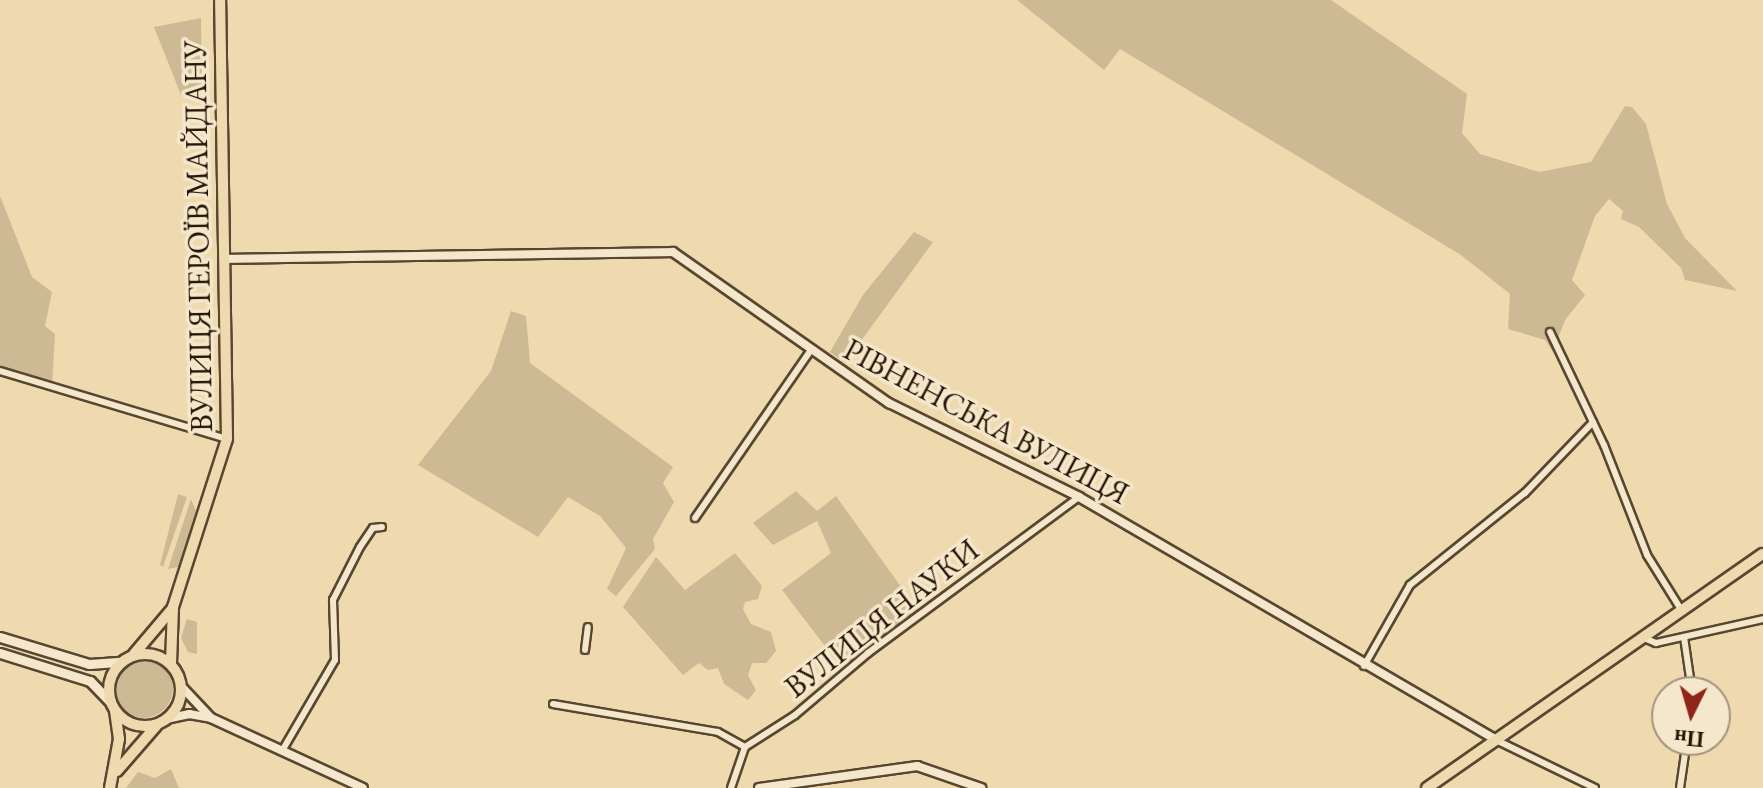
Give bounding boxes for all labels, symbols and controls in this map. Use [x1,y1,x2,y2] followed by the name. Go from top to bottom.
[178,40,220,432] street label: ВУЛИЦЯ ГЕРОЇВ МАЙДАНУ
[837,332,1135,512] street label: РІВНЕНСЬКА ВУЛИЦЯ
[778,532,986,706] street label: ВУЛИЦЯ НАУКИ
[1651,676,1731,756] north arrow
[1673,723,1705,754] text: Пн

